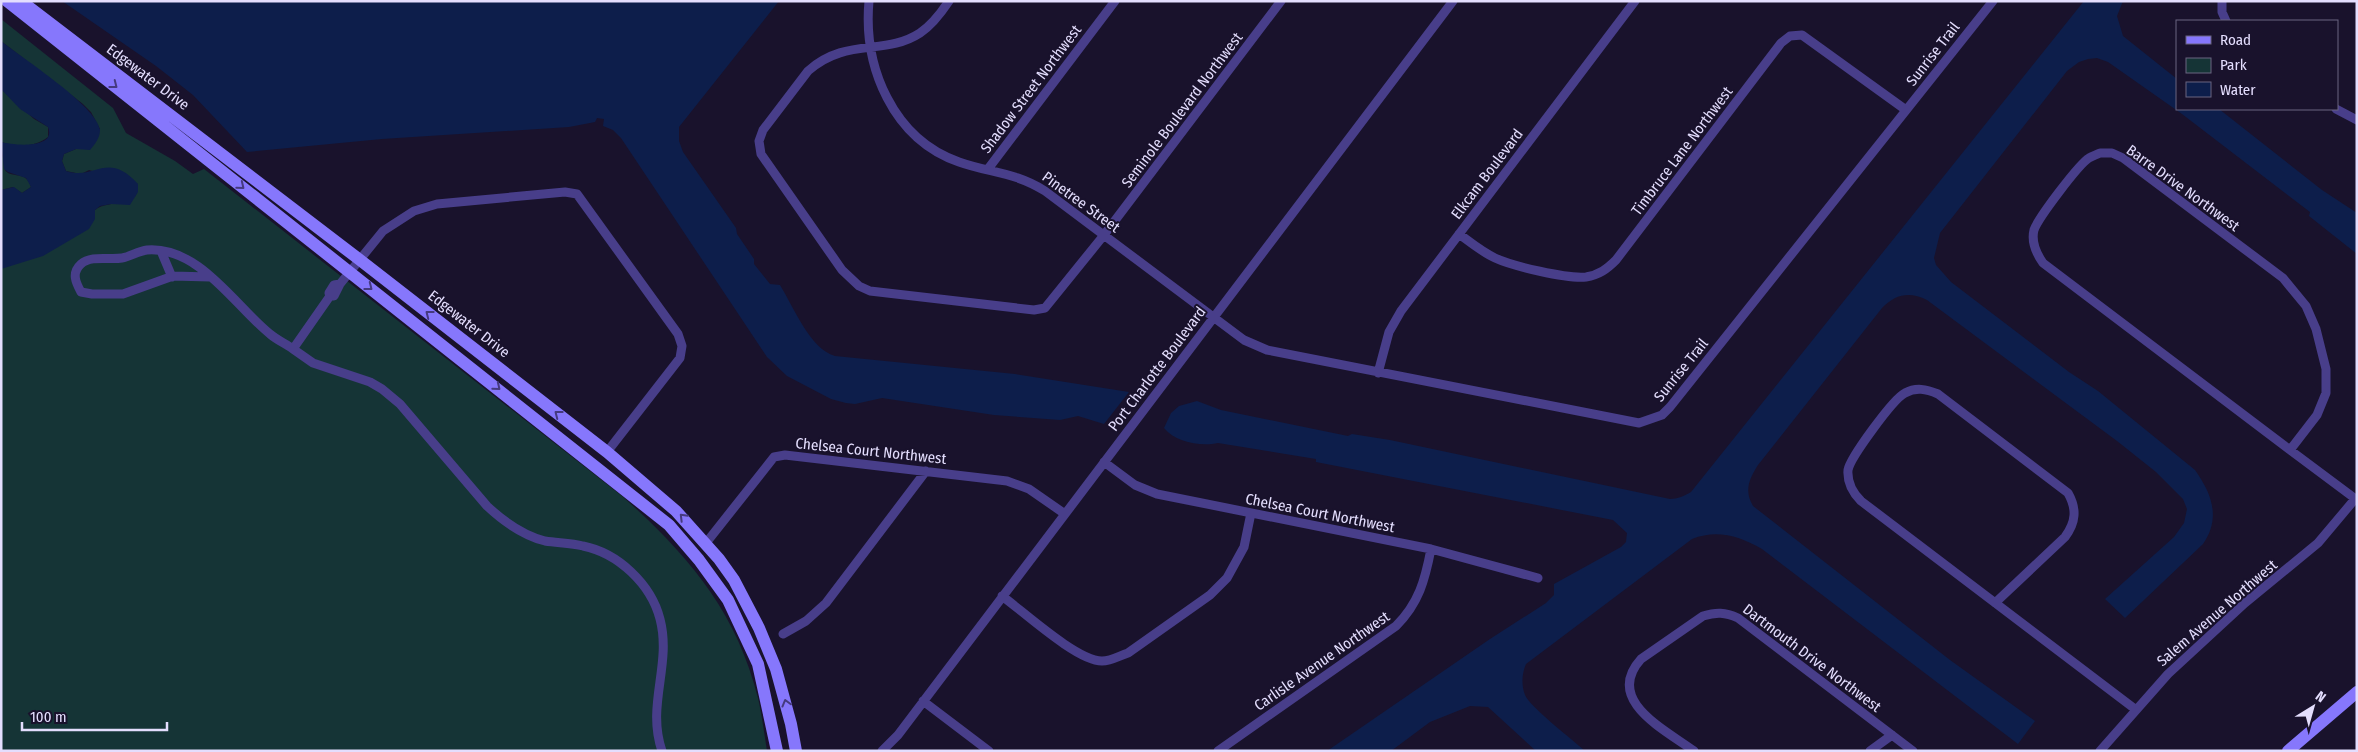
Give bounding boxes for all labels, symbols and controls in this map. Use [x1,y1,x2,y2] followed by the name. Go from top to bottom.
[1903,19,1963,89] street label: Sunrise Trail
[2176,20,2338,110] legend
[977,21,1085,157] street label: Shadow Street Northwest
[1118,29,1246,191] street label: Seminole Boulevard Northwest
[2220,31,2251,49] text: Road
[103,40,193,114] street label: Edgewater Drive
[2220,56,2247,74] text: Park
[108,80,117,88] one-way arrow
[2220,81,2256,99] text: Water
[1628,83,1736,219] street label: Timbruce Lane Northwest
[1447,125,1527,223] street label: Elkcam Boulevard
[2123,141,2243,235] street label: Barre Drive Northwest
[1039,168,1124,236] street label: Pinetree Street
[236,181,245,190] one-way arrow
[363,281,372,289] one-way arrow
[425,287,513,361] street label: Edgewater Drive
[1104,303,1210,435] street label: Port Charlotte Boulevard
[426,312,435,320] one-way arrow
[1650,335,1712,405] street label: Sunrise Trail
[491,382,500,390] one-way arrow
[555,412,564,420] one-way arrow
[795,434,947,468] street label: Chelsea Court Northwest
[1244,490,1396,536] street label: Chelsea Court Northwest
[680,514,689,523] one-way arrow
[2153,556,2281,670] street label: Salem Avenue Northwest
[1739,600,1885,716] street label: Dartmouth Drive Northwest
[1251,607,1393,715] street label: Carlisle Avenue Northwest
[2288,682,2338,732] north arrow
[2312,688,2329,706] text: N
[22,700,168,732] scale bar
[781,700,791,708] one-way arrow
[30,708,67,726] text: 100 m

